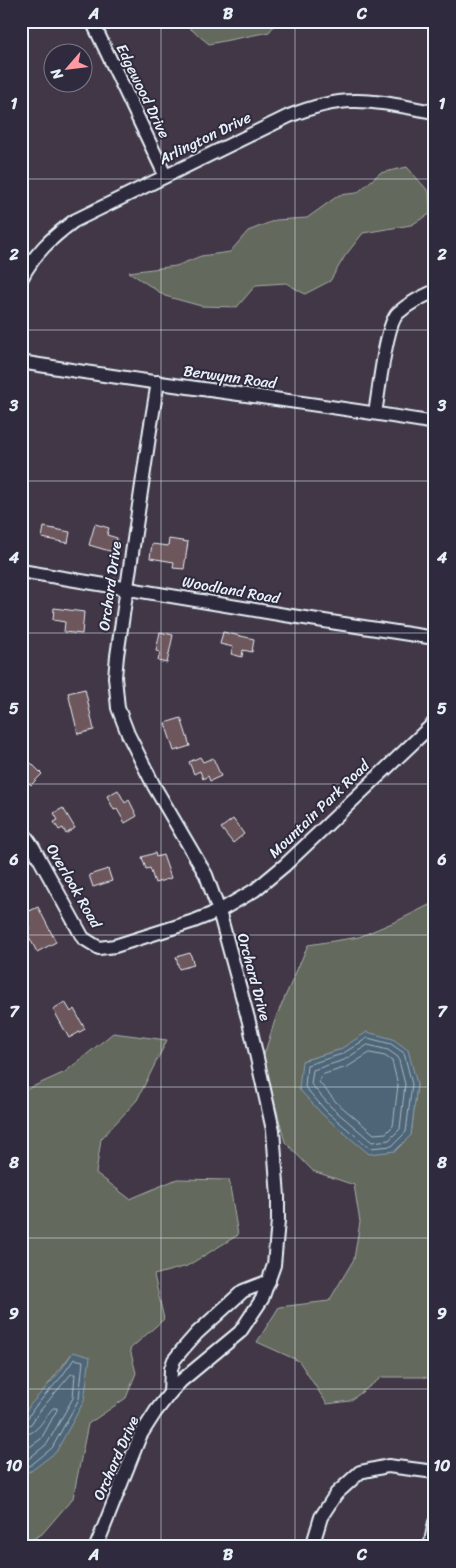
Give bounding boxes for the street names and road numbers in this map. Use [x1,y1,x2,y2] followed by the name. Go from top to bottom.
[109,39,177,143] street label: Edgewood Drive
[153,104,256,172] street label: Arlington Drive
[182,358,279,397] street label: Berwynn Road
[91,540,129,632] street label: Orchard Drive
[180,569,283,612] street label: Woodland Road
[262,753,377,865] street label: Mountain Park Road
[39,839,109,934] street label: Overlook Road
[230,930,278,1024] street label: Orchard Drive
[86,1412,146,1504] street label: Orchard Drive

